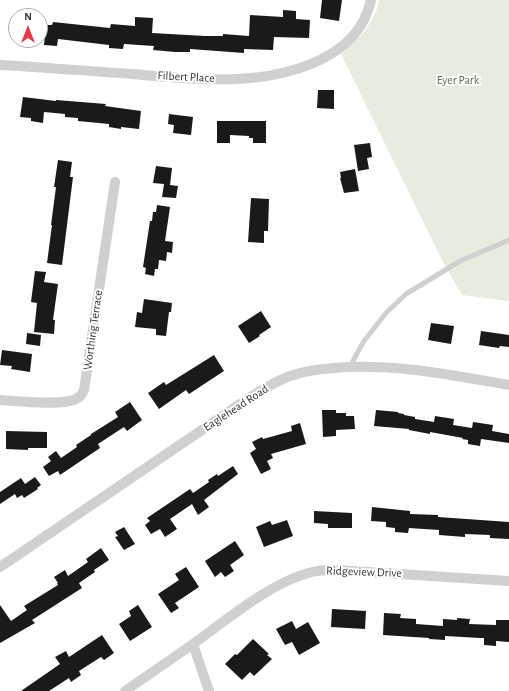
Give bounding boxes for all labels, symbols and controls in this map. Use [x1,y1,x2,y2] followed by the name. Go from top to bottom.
[8,8,48,48] north arrow
[24,11,32,22] text: N
[157,68,215,86] street label: Filbert Place
[437,73,479,87] park label: Eyer Park
[80,289,106,371] street label: Worthing Terrace
[201,382,271,434] street label: Eaglehead Road
[326,563,402,581] street label: Ridgeview Drive

